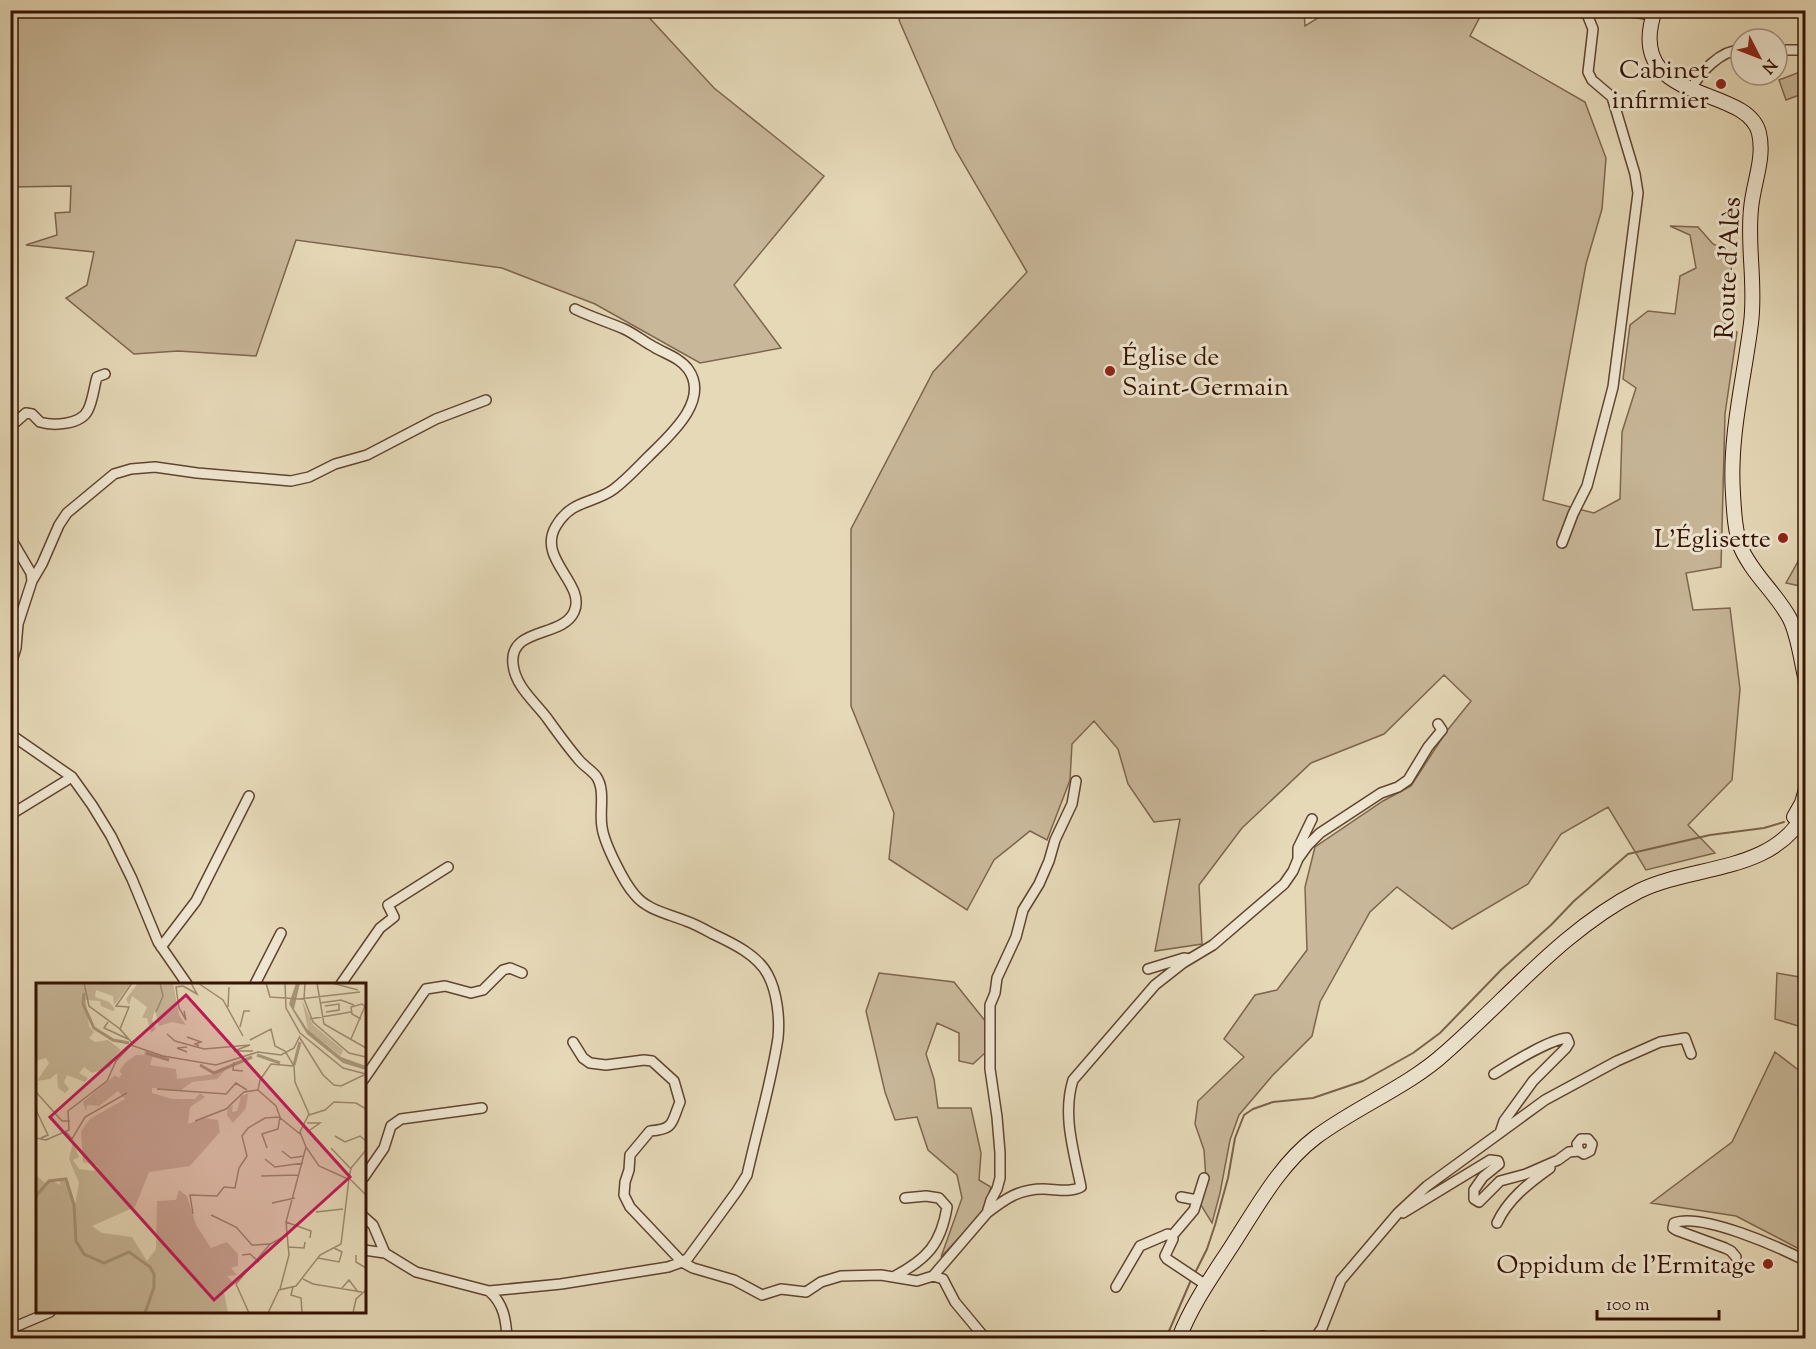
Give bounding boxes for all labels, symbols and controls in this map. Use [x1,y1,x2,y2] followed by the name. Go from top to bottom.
[1729,27,1789,87] north arrow
[1612,53,1709,120] place label: Cabinet infirmier
[1755,53,1781,78] text: N
[1714,77,1728,91] marker: Cabinet infirmier
[1707,196,1752,340] street label: Route d'Alès
[1122,340,1289,407] place label: Église de Saint-Germain
[1103,364,1117,378] marker: Église de Saint-Germain
[1654,522,1771,559] place label: L'Églisette
[1776,531,1790,545] marker: L'Églisette
[36,983,366,1313] inset map
[1496,1248,1756,1285] place label: Oppidum de l'Ermitage
[1761,1257,1775,1271] marker: Oppidum de l'Ermitage
[1597,1283,1718,1321] scale bar
[1606,1293,1650,1319] text: 100 m

